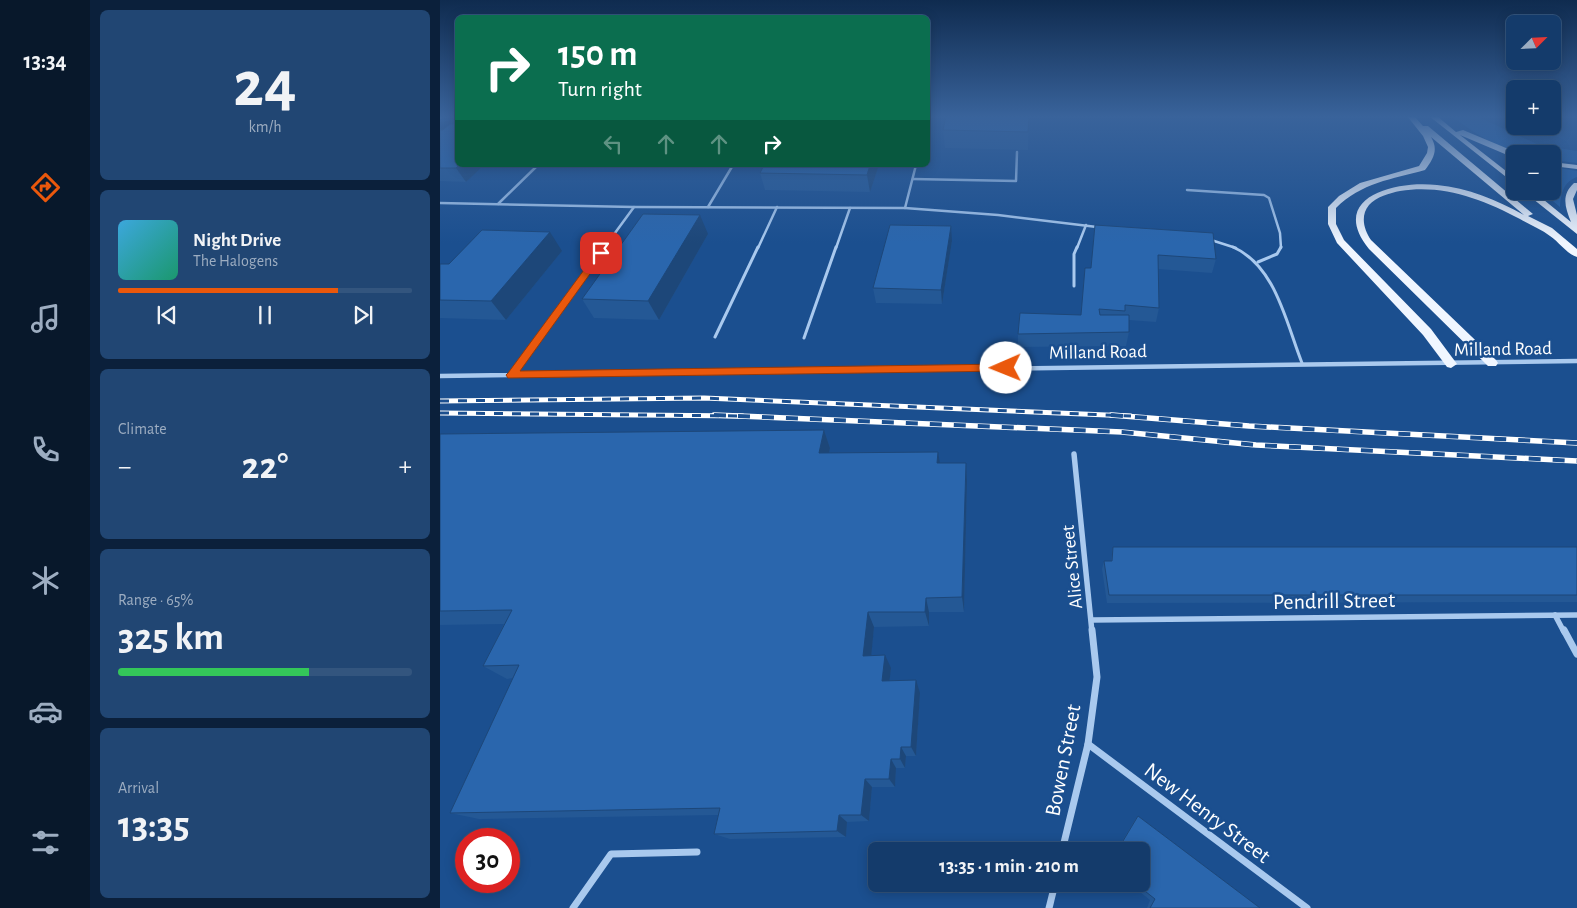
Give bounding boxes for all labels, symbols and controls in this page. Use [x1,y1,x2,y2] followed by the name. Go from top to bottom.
[1506,15,1561,70] north arrow
[1506,15,1561,200] map controls
[475,35,540,100] icon: right
[558,37,638,72] text: 150 m
[24,50,67,72] text: 13:34
[233,53,297,118] text: 24
[558,78,642,100] text: Turn right
[1506,80,1561,135] button: +
[248,119,282,135] text: km/h
[599,130,627,158] icon: left
[652,130,680,158] icon: ahead
[705,130,733,158] icon: ahead
[758,130,786,158] icon: right
[1506,145,1561,200] button: −
[28,170,63,205] icon: directions
[193,231,281,250] text: Night Drive
[580,232,622,274] pin
[587,239,615,267] icon: arrive
[193,253,278,269] text: The Halogens
[28,301,63,336] icon: music
[153,301,181,329] icon: previous
[251,301,279,329] icon: pause
[349,301,377,329] icon: next
[1454,339,1552,360] street label: Milland Road
[979,341,1031,393] position arrow
[1049,342,1147,363] street label: Milland Road
[118,421,167,437] text: Climate
[28,432,63,467] icon: phone
[242,448,288,486] text: 22°
[118,453,131,481] text: −
[399,453,412,481] text: +
[1059,524,1086,610] street label: Alice Street
[28,563,63,598] icon: climate
[1273,589,1395,613] street label: Pendrill Street
[118,592,194,608] text: Range · 65%
[118,619,224,657] text: 325 km
[28,694,63,729] icon: car
[1041,702,1085,818] street label: Bowen Street
[1140,758,1274,867] street label: New Henry Street
[118,780,159,796] text: Arrival
[118,807,190,845] text: 13:35
[28,825,63,860] icon: filters
[455,828,520,893] speed limit sign: 30
[939,857,1079,876] text: 13:35 · 1 min · 210 m

